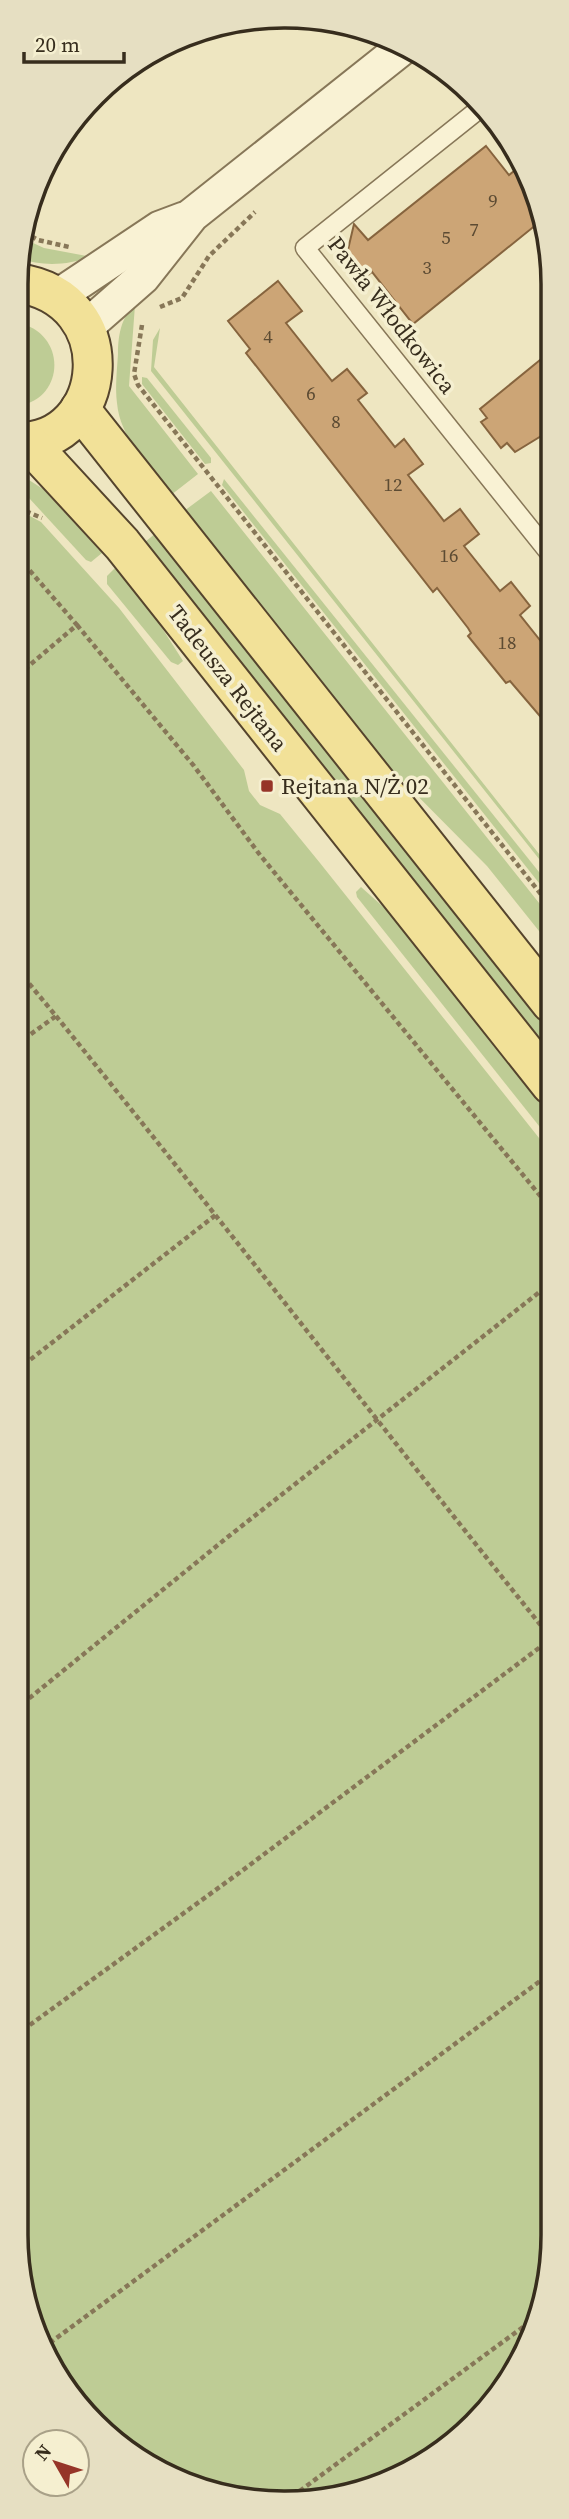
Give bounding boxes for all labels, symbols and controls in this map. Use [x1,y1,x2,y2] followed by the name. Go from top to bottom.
[24,21,124,65] scale bar
[35,30,80,59] text: 20 m
[488,187,498,213] house number: 9
[469,216,479,242] house number: 7
[441,224,451,250] house number: 5
[320,230,464,401] street label: Pawła Włodkowica
[422,254,432,280] house number: 3
[263,323,273,349] house number: 4
[306,380,316,406] house number: 6
[331,408,341,434] house number: 8
[383,471,403,497] house number: 12
[439,542,459,568] house number: 16
[161,598,296,758] street label: Tadeusza Rejtana
[497,629,517,655] house number: 18
[281,770,429,802] place label: Rejtana N/Ż 02
[259,778,275,794] marker: Rejtana N/Ż 02
[21,2428,91,2498] north arrow
[28,2439,57,2466] text: N

